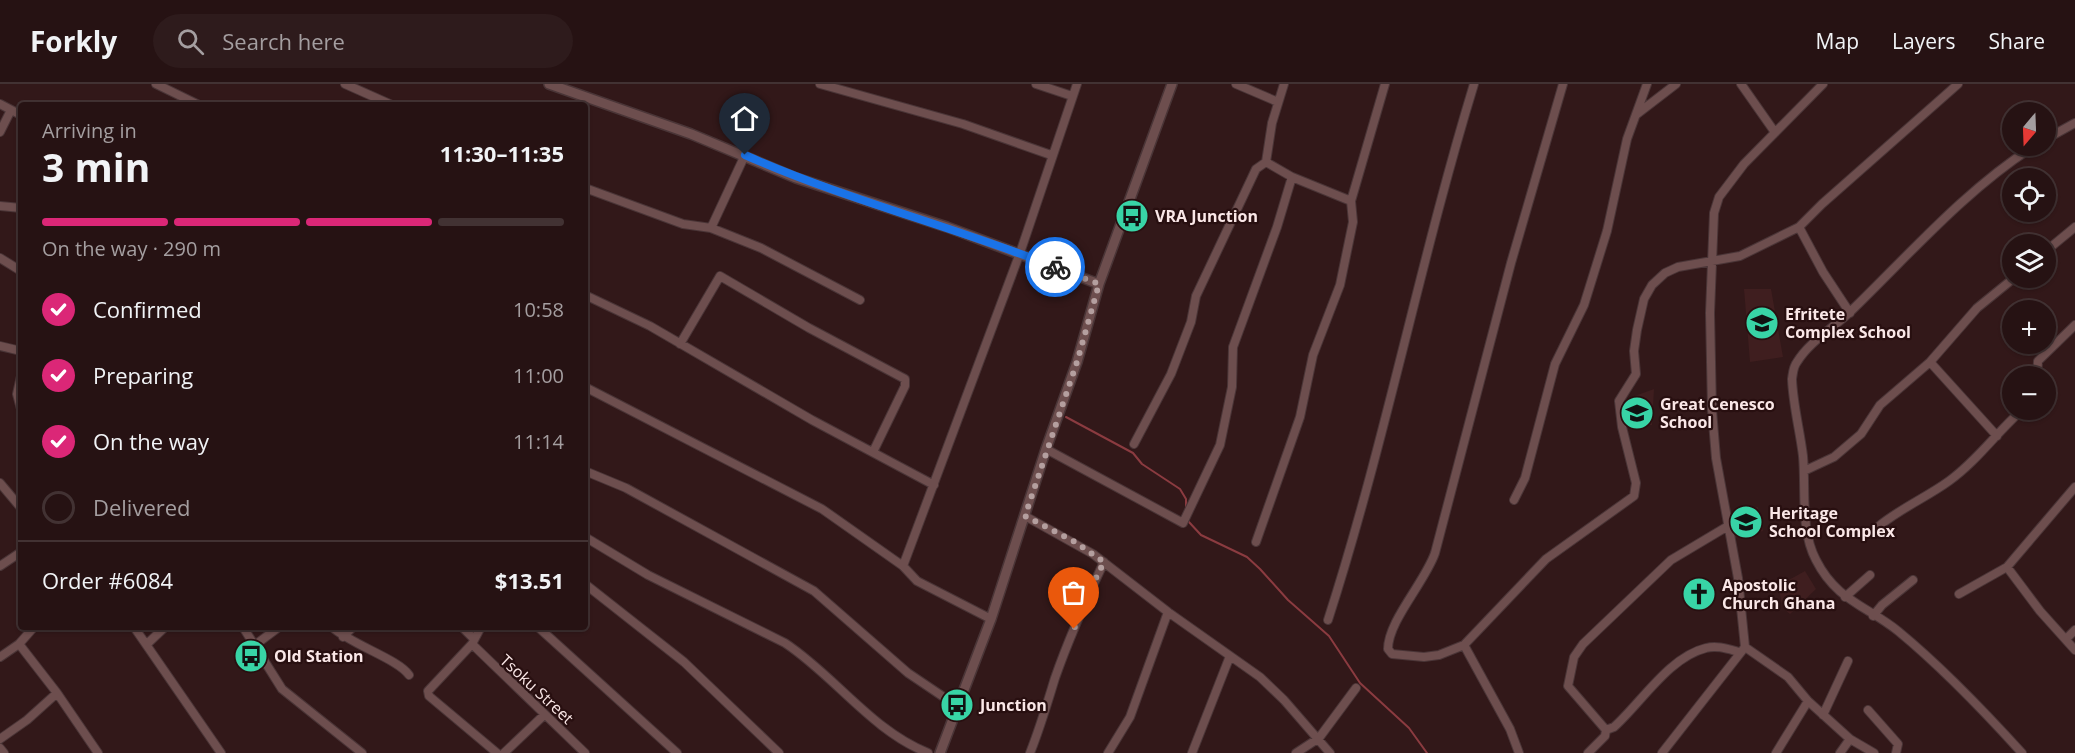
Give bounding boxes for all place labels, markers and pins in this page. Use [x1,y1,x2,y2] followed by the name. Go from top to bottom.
[719,93,770,155] pin
[1114,198,1150,234] bus stop icon: VRA Junction
[1155,205,1258,227] place label: VRA Junction
[1785,303,1911,343] place label: Efritete Complex School
[1744,305,1780,341] school or university icon: Efritete Complex School
[1660,393,1775,433] place label: Great Cenesco School
[1619,395,1655,431] school or university icon: Great Cenesco School
[1769,502,1896,542] place label: Heritage School Complex
[1728,504,1764,540] school or university icon: Heritage School Complex
[1048,567,1099,629] pin
[1722,574,1835,614] place label: Apostolic Church Ghana
[1681,576,1717,612] church icon: Apostolic Church Ghana
[233,638,269,674] bus stop icon: Old Station
[274,645,364,667] place label: Old Station
[939,687,975,723] bus stop icon: Junction
[978,694,1047,716] place label: Junction

